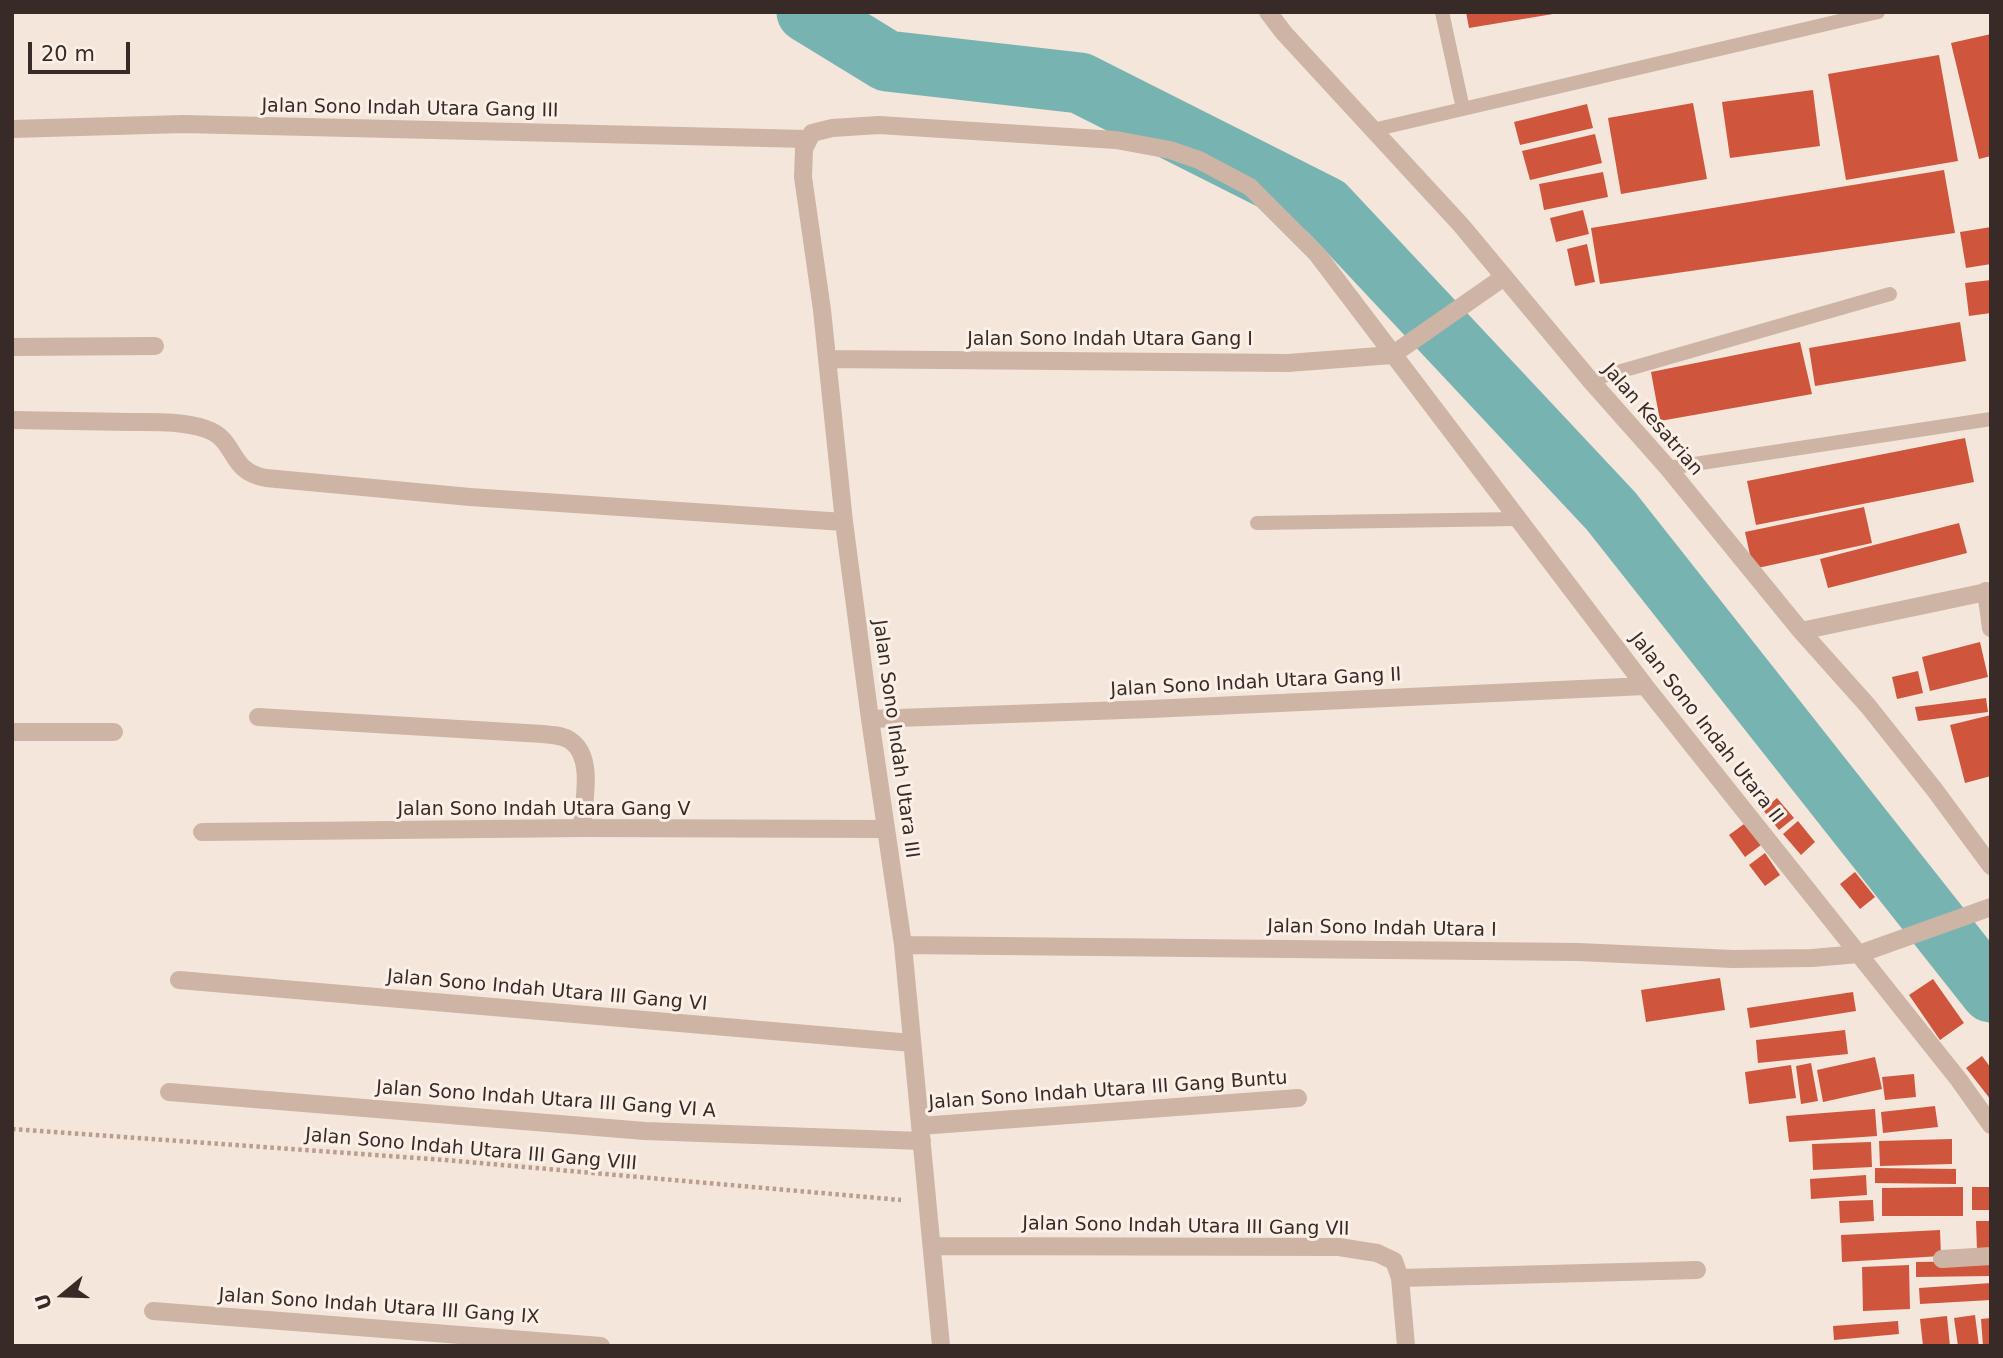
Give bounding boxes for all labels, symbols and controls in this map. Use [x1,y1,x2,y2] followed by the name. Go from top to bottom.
[32,28,133,72] scale bar
[41,42,95,66] text: 20 m
[261,95,559,123] street label: Jalan Sono Indah Utara Gang III
[967,329,1253,351] street label: Jalan Sono Indah Utara Gang I
[1597,359,1707,481] street label: Jalan Kesatrian
[867,618,923,860] street label: Jalan Sono Indah Utara III
[1625,628,1787,828] street label: Jalan Sono Indah Utara II
[1110,664,1402,702] street label: Jalan Sono Indah Utara Gang II
[397,799,691,821] street label: Jalan Sono Indah Utara Gang V
[1267,916,1497,942] street label: Jalan Sono Indah Utara I
[386,966,708,1016] street label: Jalan Sono Indah Utara III Gang VI
[928,1067,1288,1115] street label: Jalan Sono Indah Utara III Gang Buntu
[375,1077,717,1123] street label: Jalan Sono Indah Utara III Gang VI A
[304,1124,638,1176] street label: Jalan Sono Indah Utara III Gang VIII
[1022,1213,1350,1241] street label: Jalan Sono Indah Utara III Gang VII
[28,1260,98,1330] north arrow
[218,1284,540,1330] street label: Jalan Sono Indah Utara III Gang IX
[30,1291,56,1313] text: U

